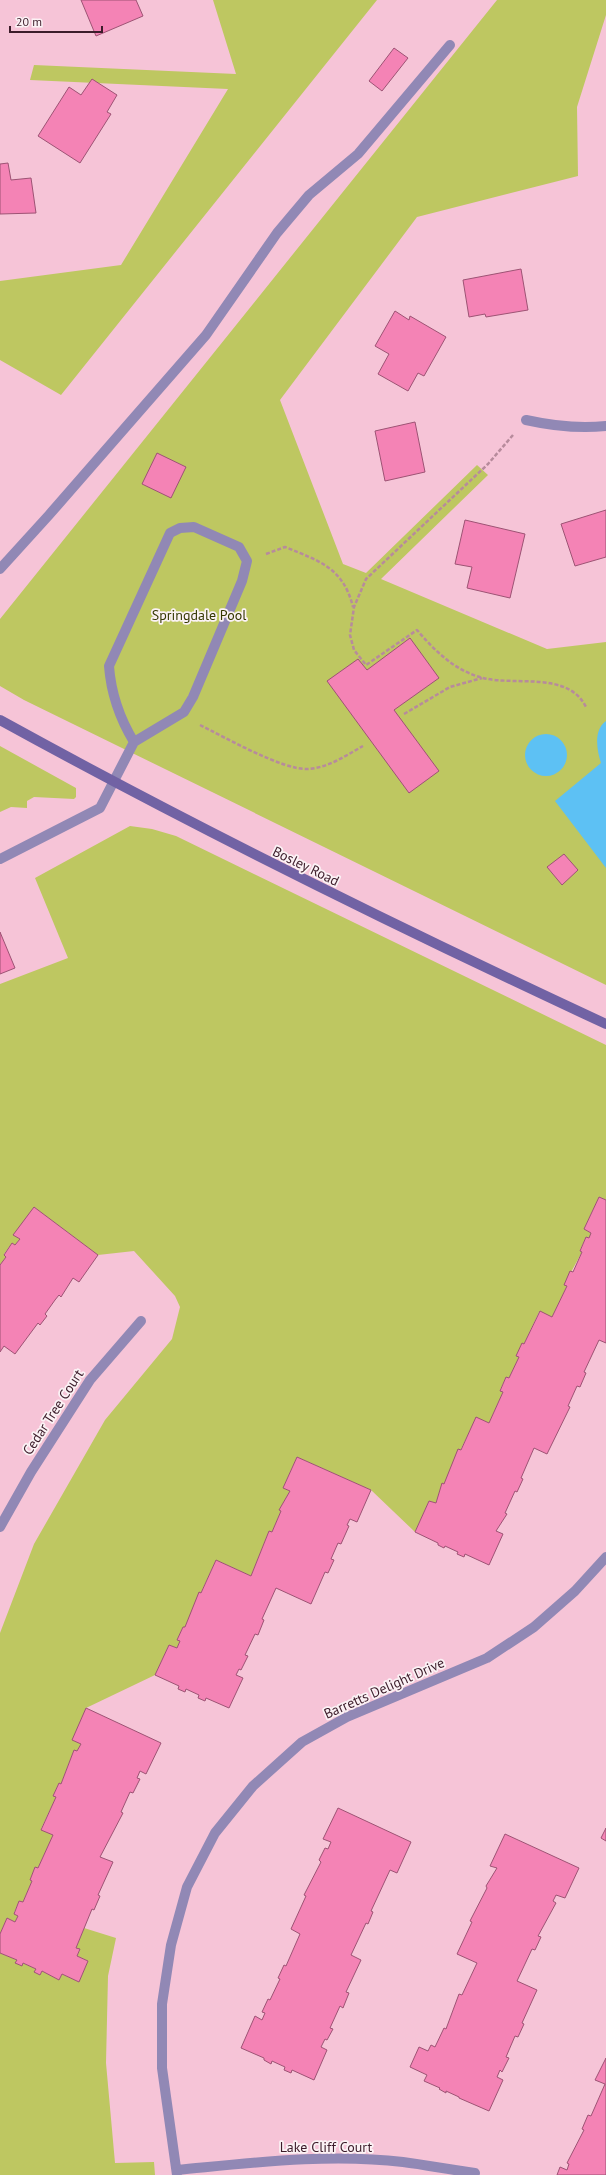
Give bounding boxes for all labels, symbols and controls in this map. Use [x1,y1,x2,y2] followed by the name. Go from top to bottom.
[10,8,102,34] scale bar
[16,14,42,29] text: 20 m
[152,606,246,624] park label: Springdale Pool
[270,842,342,890] street label: Bosley Road
[19,1366,88,1458] street label: Cedar Tree Court
[321,1653,447,1723] street label: Barretts Delight Drive
[280,2138,372,2156] street label: Lake Cliff Court

